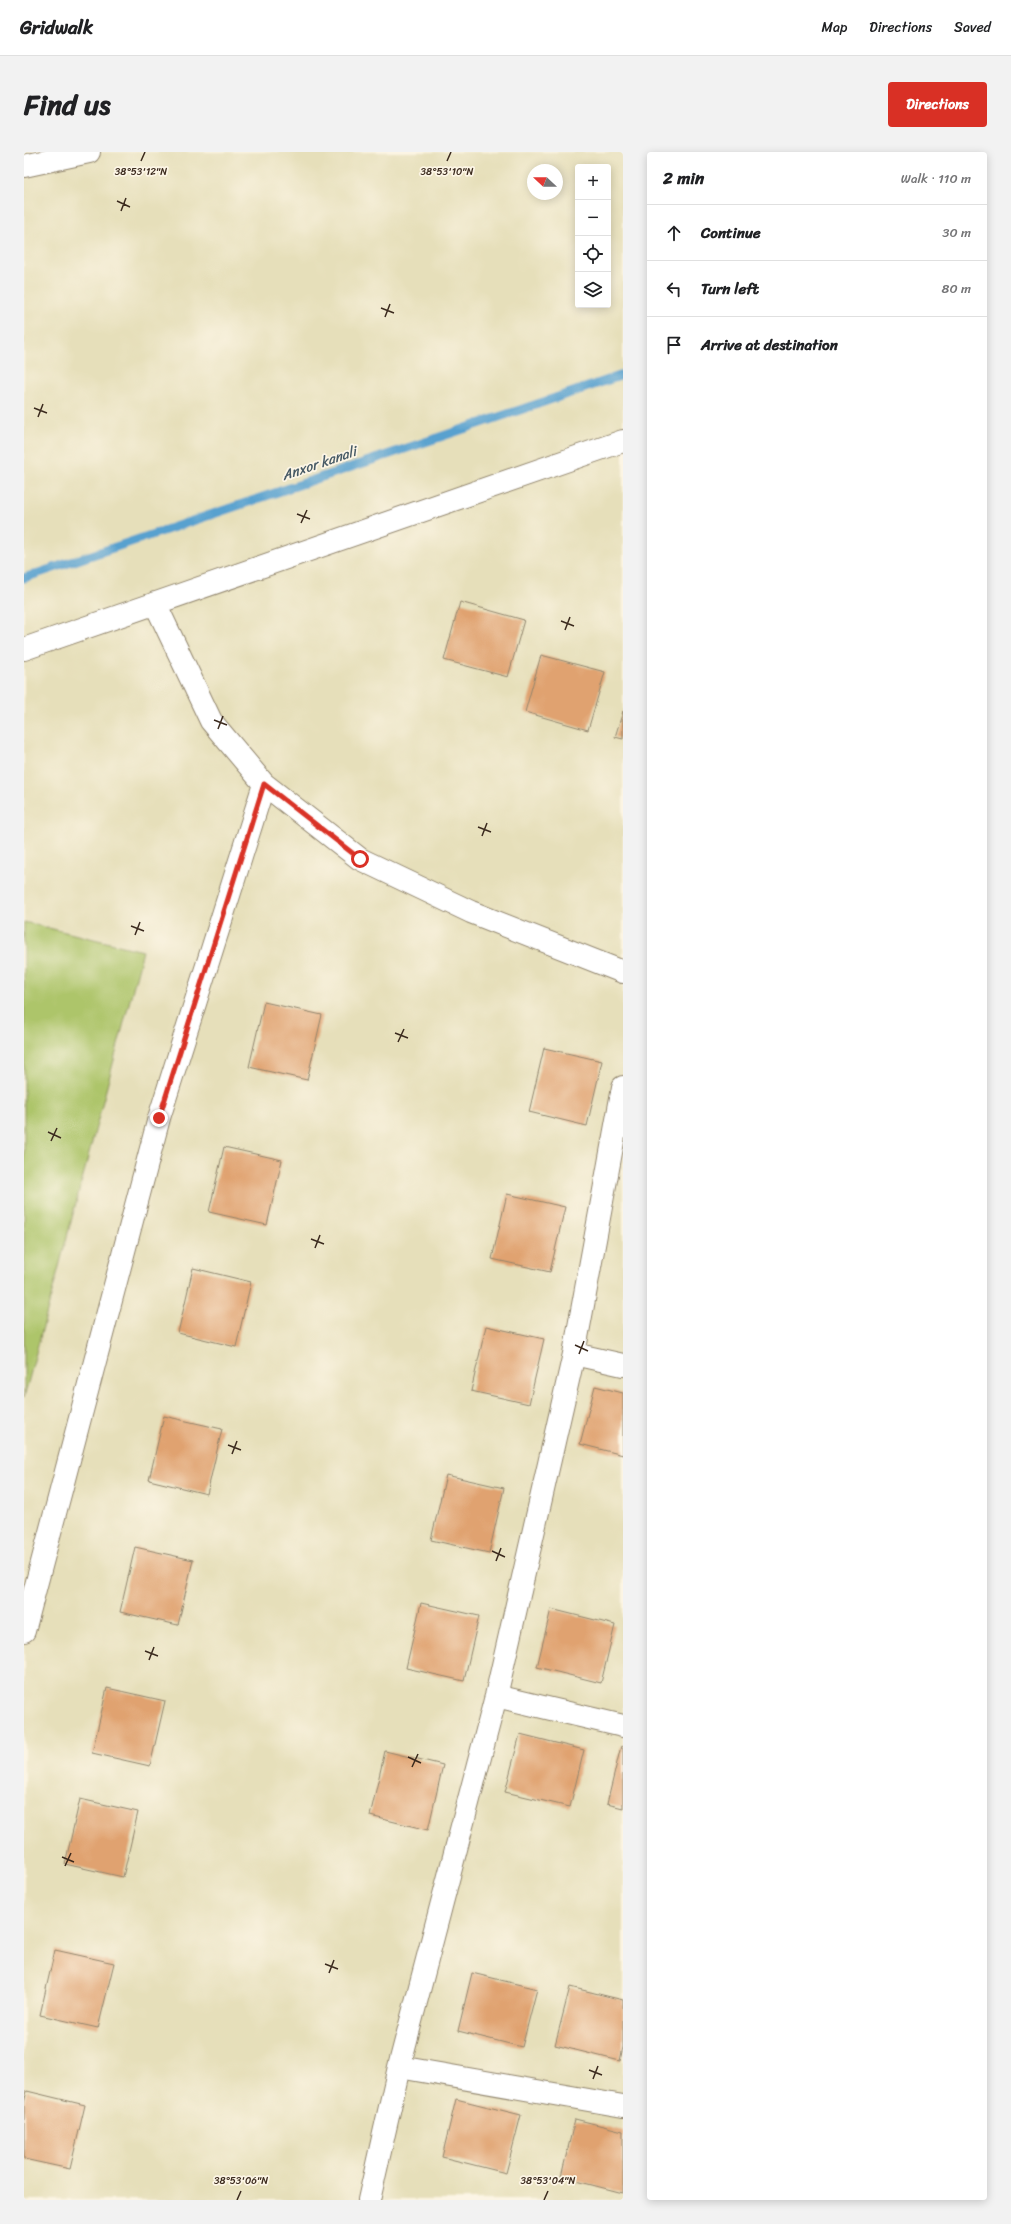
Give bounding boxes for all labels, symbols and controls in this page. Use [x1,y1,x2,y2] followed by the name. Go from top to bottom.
[20,11,93,44] text: Gridwalk
[821,15,847,40] text: Map
[869,15,932,40] text: Directions
[954,15,991,40] text: Saved
[24,80,111,129] text: Find us
[888,82,987,127] button: Directions
[115,163,167,181] text: 38°53'12"N
[421,163,473,181] text: 38°53'10"N
[663,163,704,193] text: 2 min
[527,164,563,200] north arrow
[575,164,611,308] map controls
[575,164,611,200] button: +
[901,167,971,190] text: Walk · 110 m
[575,200,611,236] button: −
[701,220,761,246] text: Continue
[942,221,971,244] text: 30 m
[663,222,685,244] icon: ahead
[575,236,611,272] button: locate
[575,272,611,308] button: layers
[701,276,759,302] text: Turn left
[942,277,971,300] text: 80 m
[663,278,685,300] icon: left
[701,332,838,358] text: Arrive at destination
[663,334,685,356] icon: arrive
[278,438,363,488] water label: Anxor kanali
[351,850,369,868] route start
[150,1109,168,1127] route end
[214,2172,268,2190] text: 38°53'06"N
[521,2172,575,2190] text: 38°53'04"N

